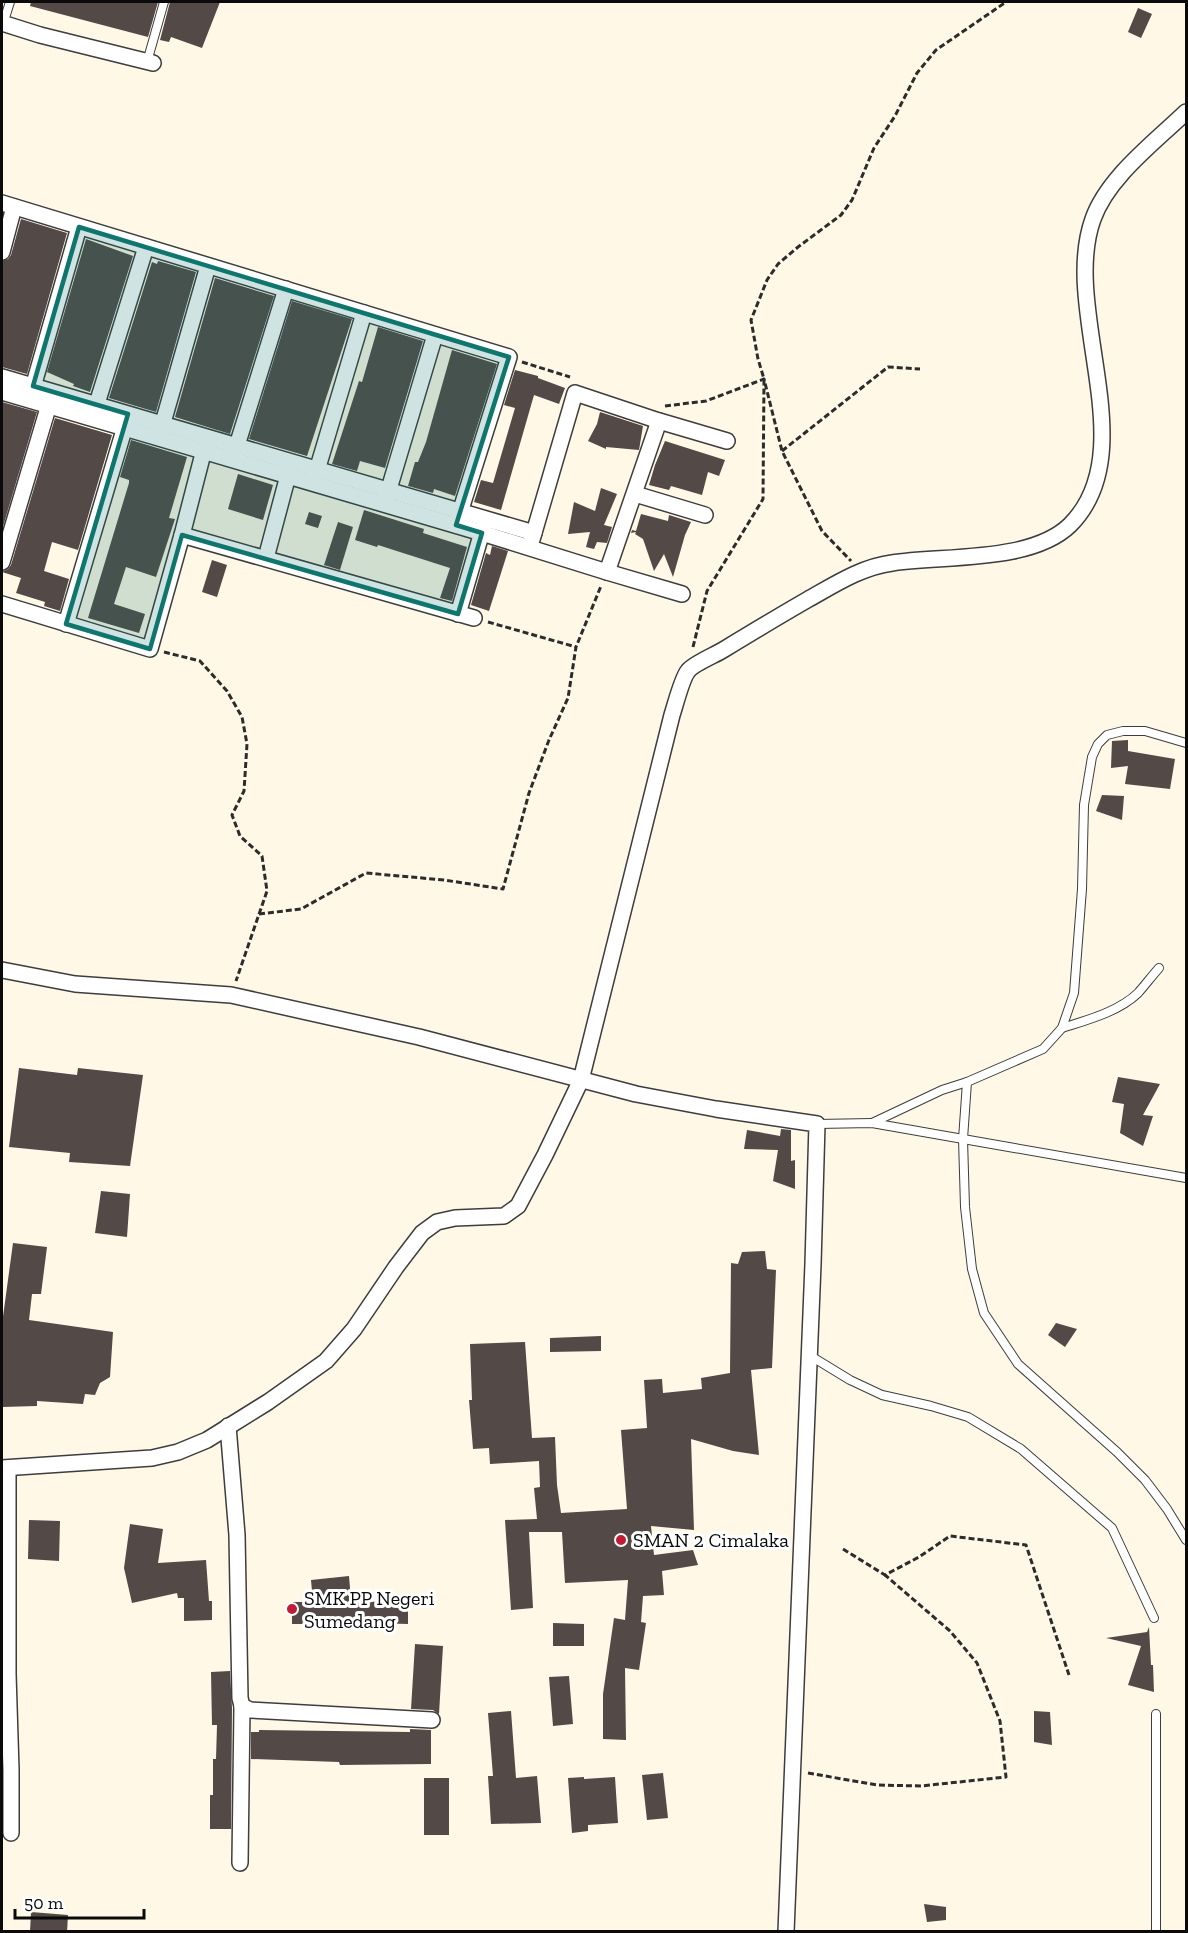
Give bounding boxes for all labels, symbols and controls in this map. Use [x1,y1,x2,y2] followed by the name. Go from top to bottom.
[633,1528,789,1552] place label: SMAN 2 Cimalaka
[614,1533,628,1547] marker: SMAN 2 Cimalaka
[304,1586,435,1633] place label: SMK PP Negeri Sumedang
[285,1602,299,1616] marker: SMK PP Negeri Sumedang
[15,1882,144,1920] scale bar
[24,1892,64,1914] text: 50 m

